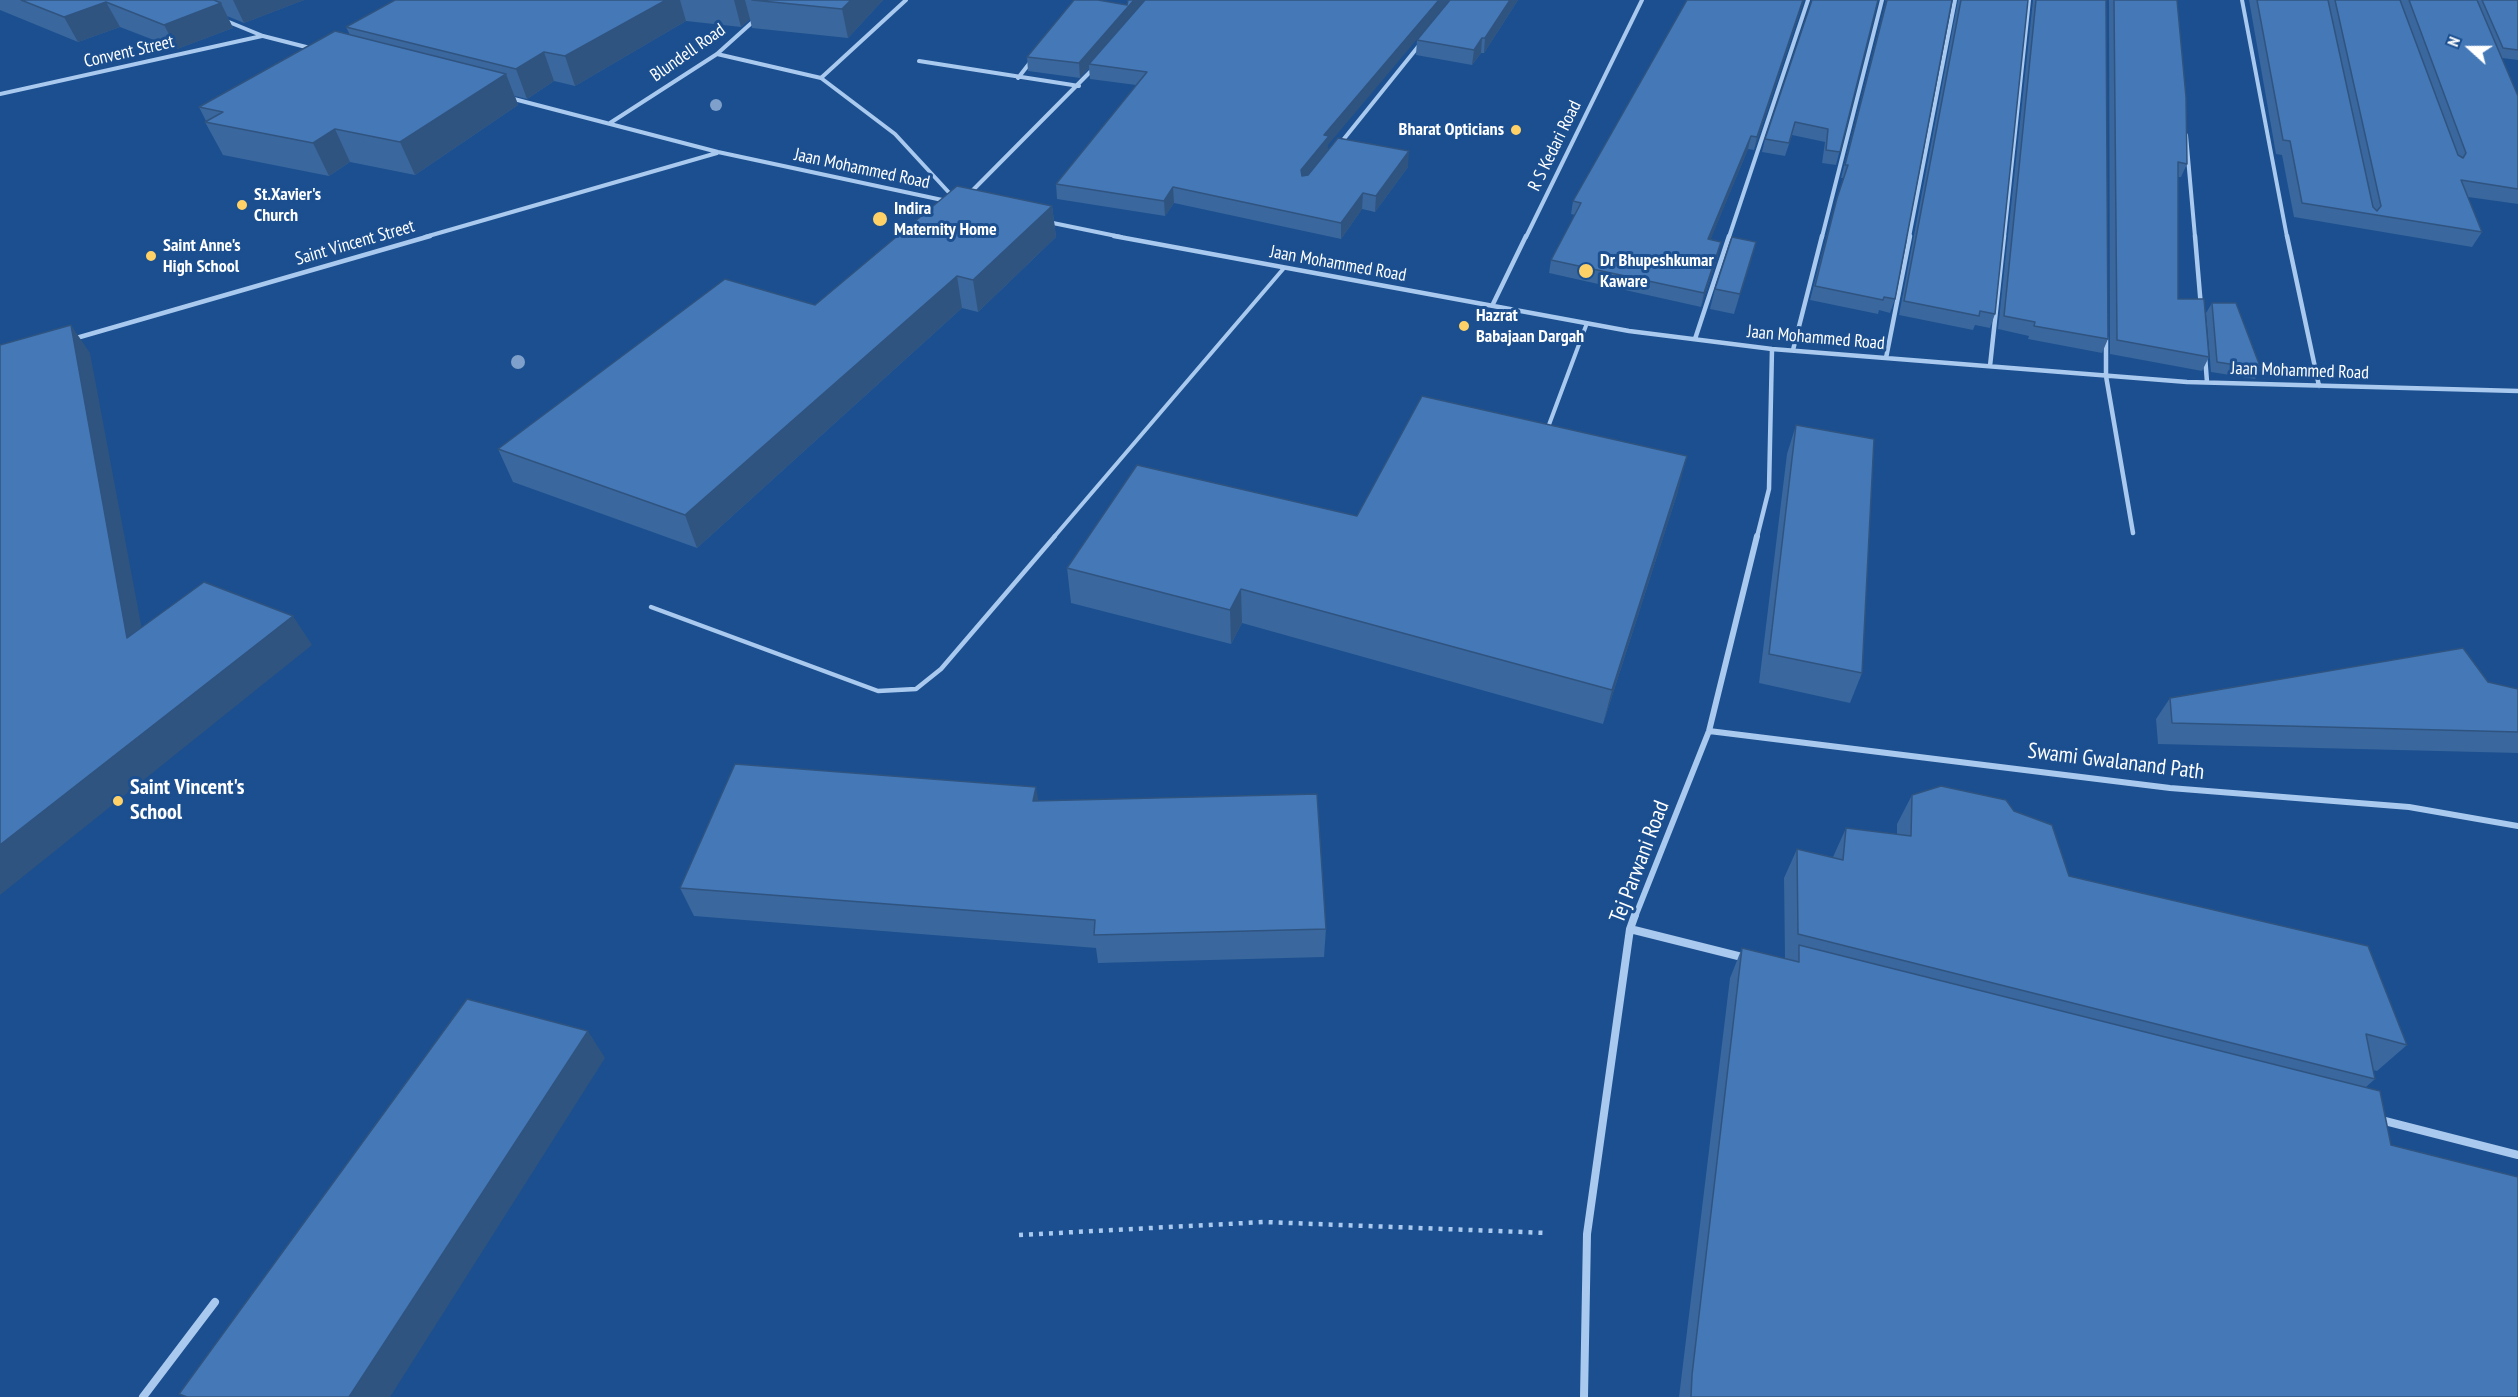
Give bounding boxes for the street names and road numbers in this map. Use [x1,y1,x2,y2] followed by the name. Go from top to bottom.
[646,19,730,87] street label: Blundell Road
[82,31,176,73] street label: Convent Street
[1524,97,1586,195] street label: R S Kedari Road
[792,144,932,194] street label: Jaan Mohammed Road
[293,216,417,270] street label: Saint Vincent Street
[1268,241,1408,287] street label: Jaan Mohammed Road
[1746,321,1886,355] street label: Jaan Mohammed Road
[2231,358,2369,384] street label: Jaan Mohammed Road
[2026,738,2206,786] street label: Swami Gwalanand Path
[1605,797,1675,927] street label: Tej Parwani Road

